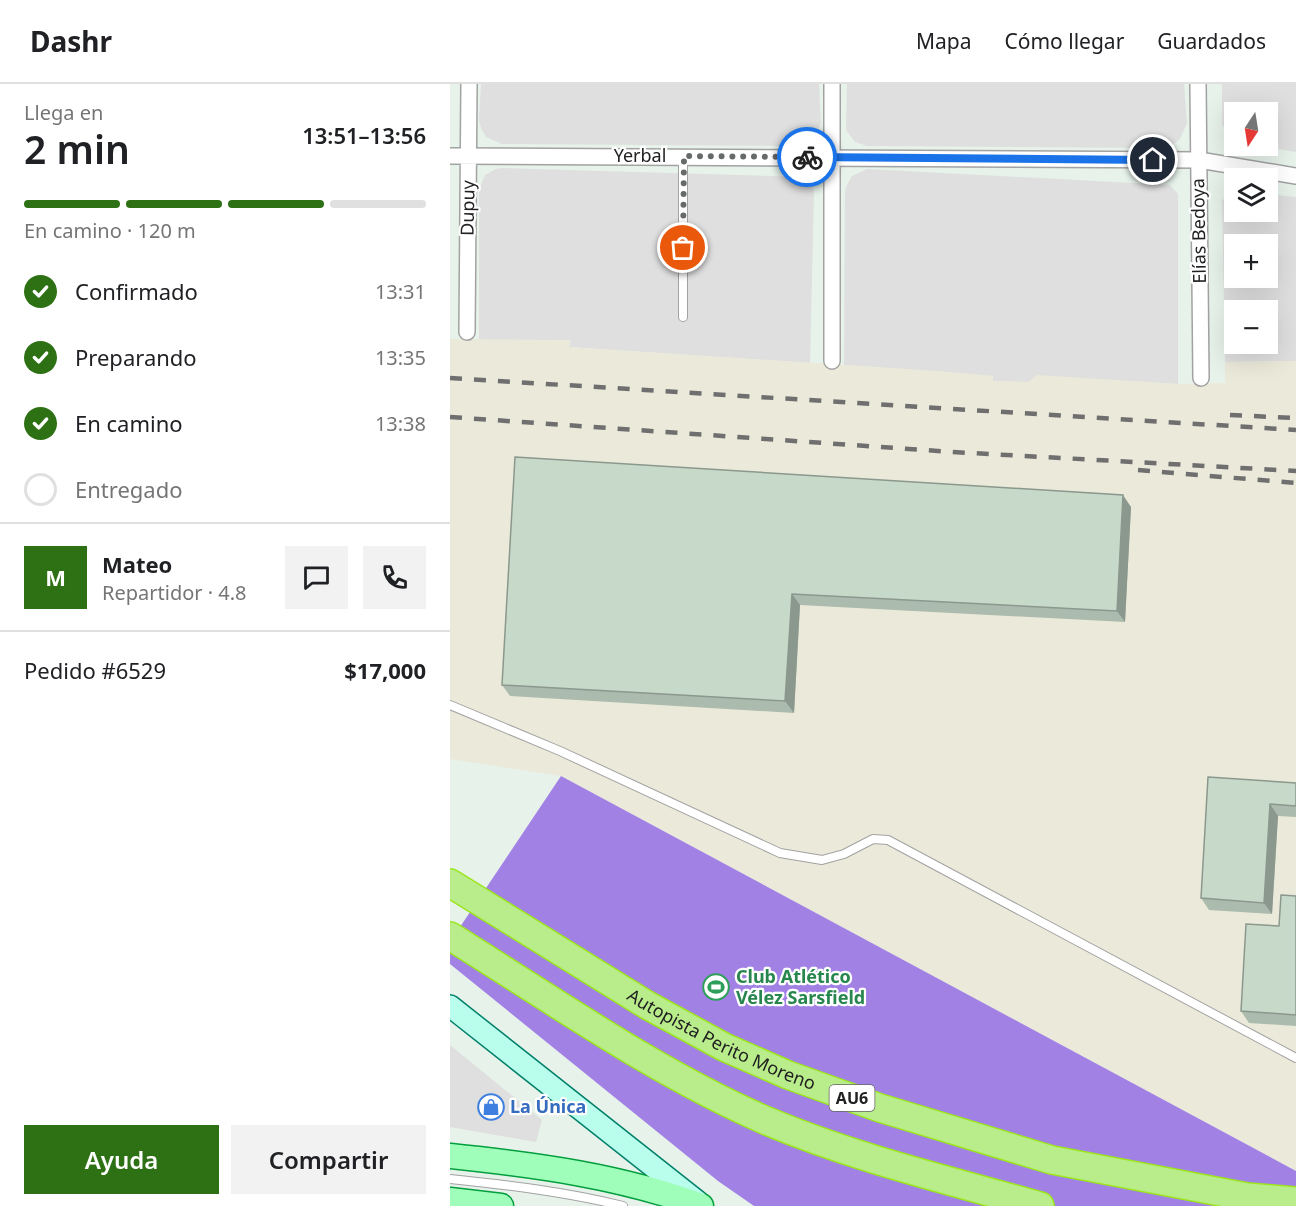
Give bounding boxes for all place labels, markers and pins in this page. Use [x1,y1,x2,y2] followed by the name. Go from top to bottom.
[1127,134,1178,185] pin
[657,222,708,273] pin
[736,964,865,1009] place label: Club Atlético Vélez Sarsfield
[701,972,731,1002] sports icon: Club Atlético Vélez Sarsfield
[476,1092,506,1122] shop icon: La Única
[510,1094,586,1118] place label: La Única

